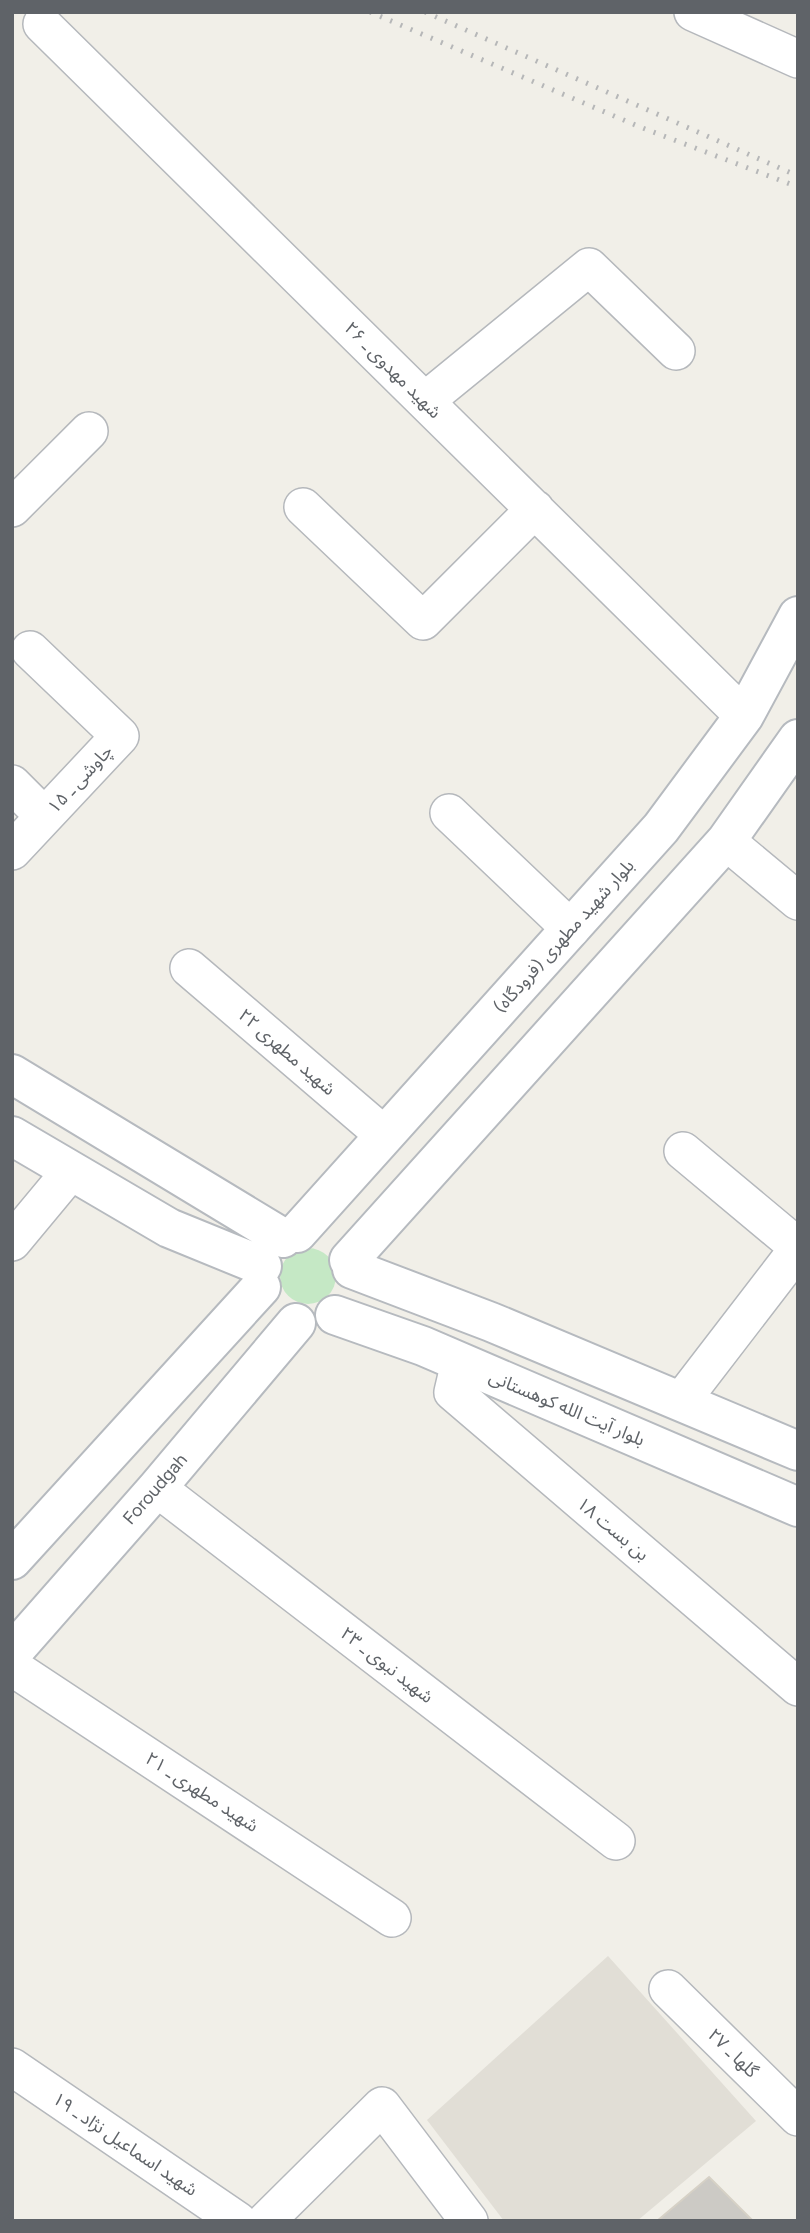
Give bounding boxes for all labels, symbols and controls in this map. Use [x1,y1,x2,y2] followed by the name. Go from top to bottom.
[340,317,446,423] street label: شهید مهدوی ـ ۲۶
[43,740,117,818] street label: چاوشی ـ ۱۵
[489,855,639,1017] street label: بلوار شهید مطهری (فرودگاه)
[234,1004,340,1100] street label: شهید مطهری ۲۲
[486,1365,648,1451] street label: بلوار آیت الله کوهستانی
[118,1449,192,1529] street label: Foroudgah
[572,1493,654,1565] street label: بن بست ۱۸
[336,1622,438,1708] street label: شهید نبوی ـ ۲۳
[141,1747,263,1837] street label: شهید مطهری ـ ۲۱
[703,2024,763,2083] street label: گلها ـ ۲۷
[48,2087,202,2201] street label: شهید اسماعیل نژاد ـ ۱۹

